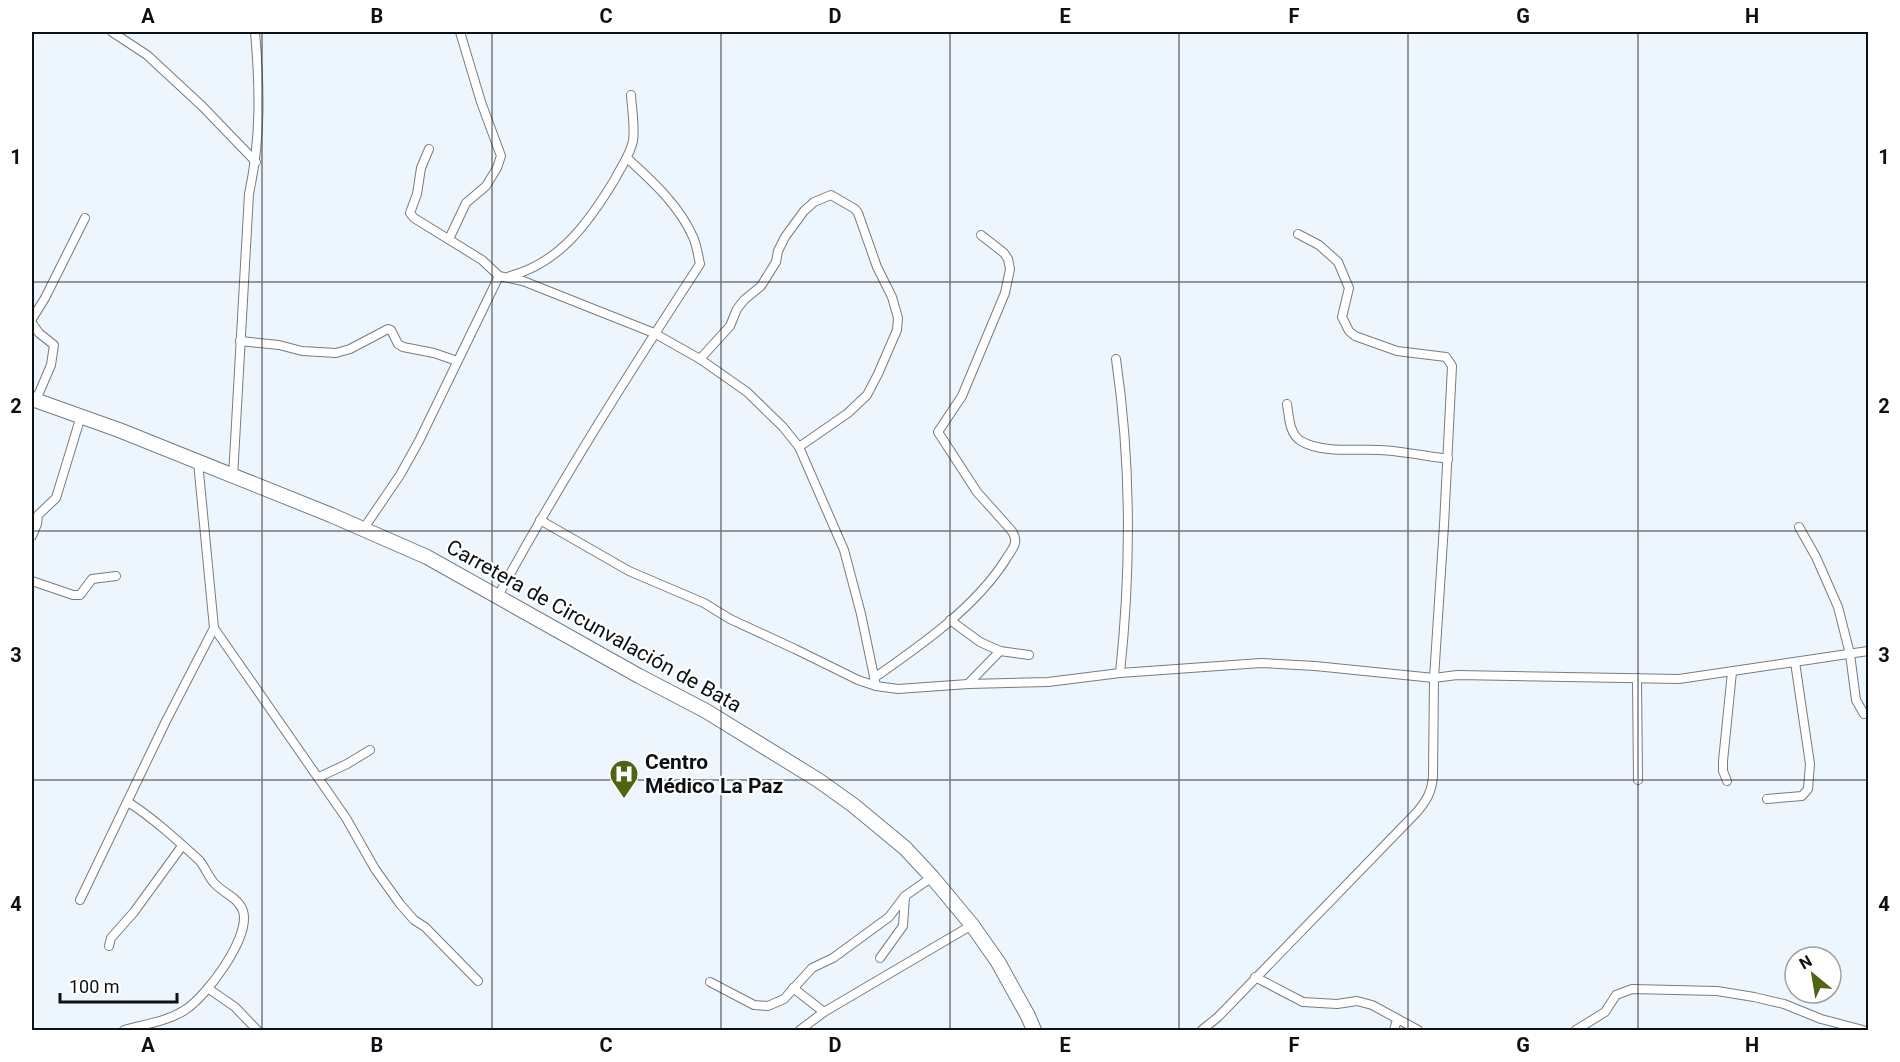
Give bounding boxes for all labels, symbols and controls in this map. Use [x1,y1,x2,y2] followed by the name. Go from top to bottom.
[141,4,155,28] text: A
[371,4,383,28] text: B
[599,4,613,28] text: C
[829,4,842,28] text: D
[1059,4,1071,28] text: E
[1289,4,1300,28] text: F
[1516,4,1530,28] text: G
[1745,4,1759,28] text: H
[10,145,22,169] text: 1
[1878,145,1890,169] text: 1
[10,394,22,418] text: 2
[1878,394,1890,418] text: 2
[442,535,746,717] street label: Carretera de Circunvalación de Bata
[10,643,22,667] text: 3
[1878,643,1890,667] text: 3
[645,750,783,798] place label: Centro Médico La Paz
[608,758,640,800] hospital icon: Centro Médico La Paz
[10,892,22,916] text: 4
[1878,892,1890,916] text: 4
[1783,945,1843,1005] north arrow
[1796,951,1815,973] text: N
[60,966,177,1004] scale bar
[69,976,120,997] text: 100 m
[141,1033,155,1057] text: A
[371,1033,383,1057] text: B
[599,1033,613,1057] text: C
[829,1033,842,1057] text: D
[1059,1033,1071,1057] text: E
[1289,1033,1300,1057] text: F
[1516,1033,1530,1057] text: G
[1745,1033,1759,1057] text: H

